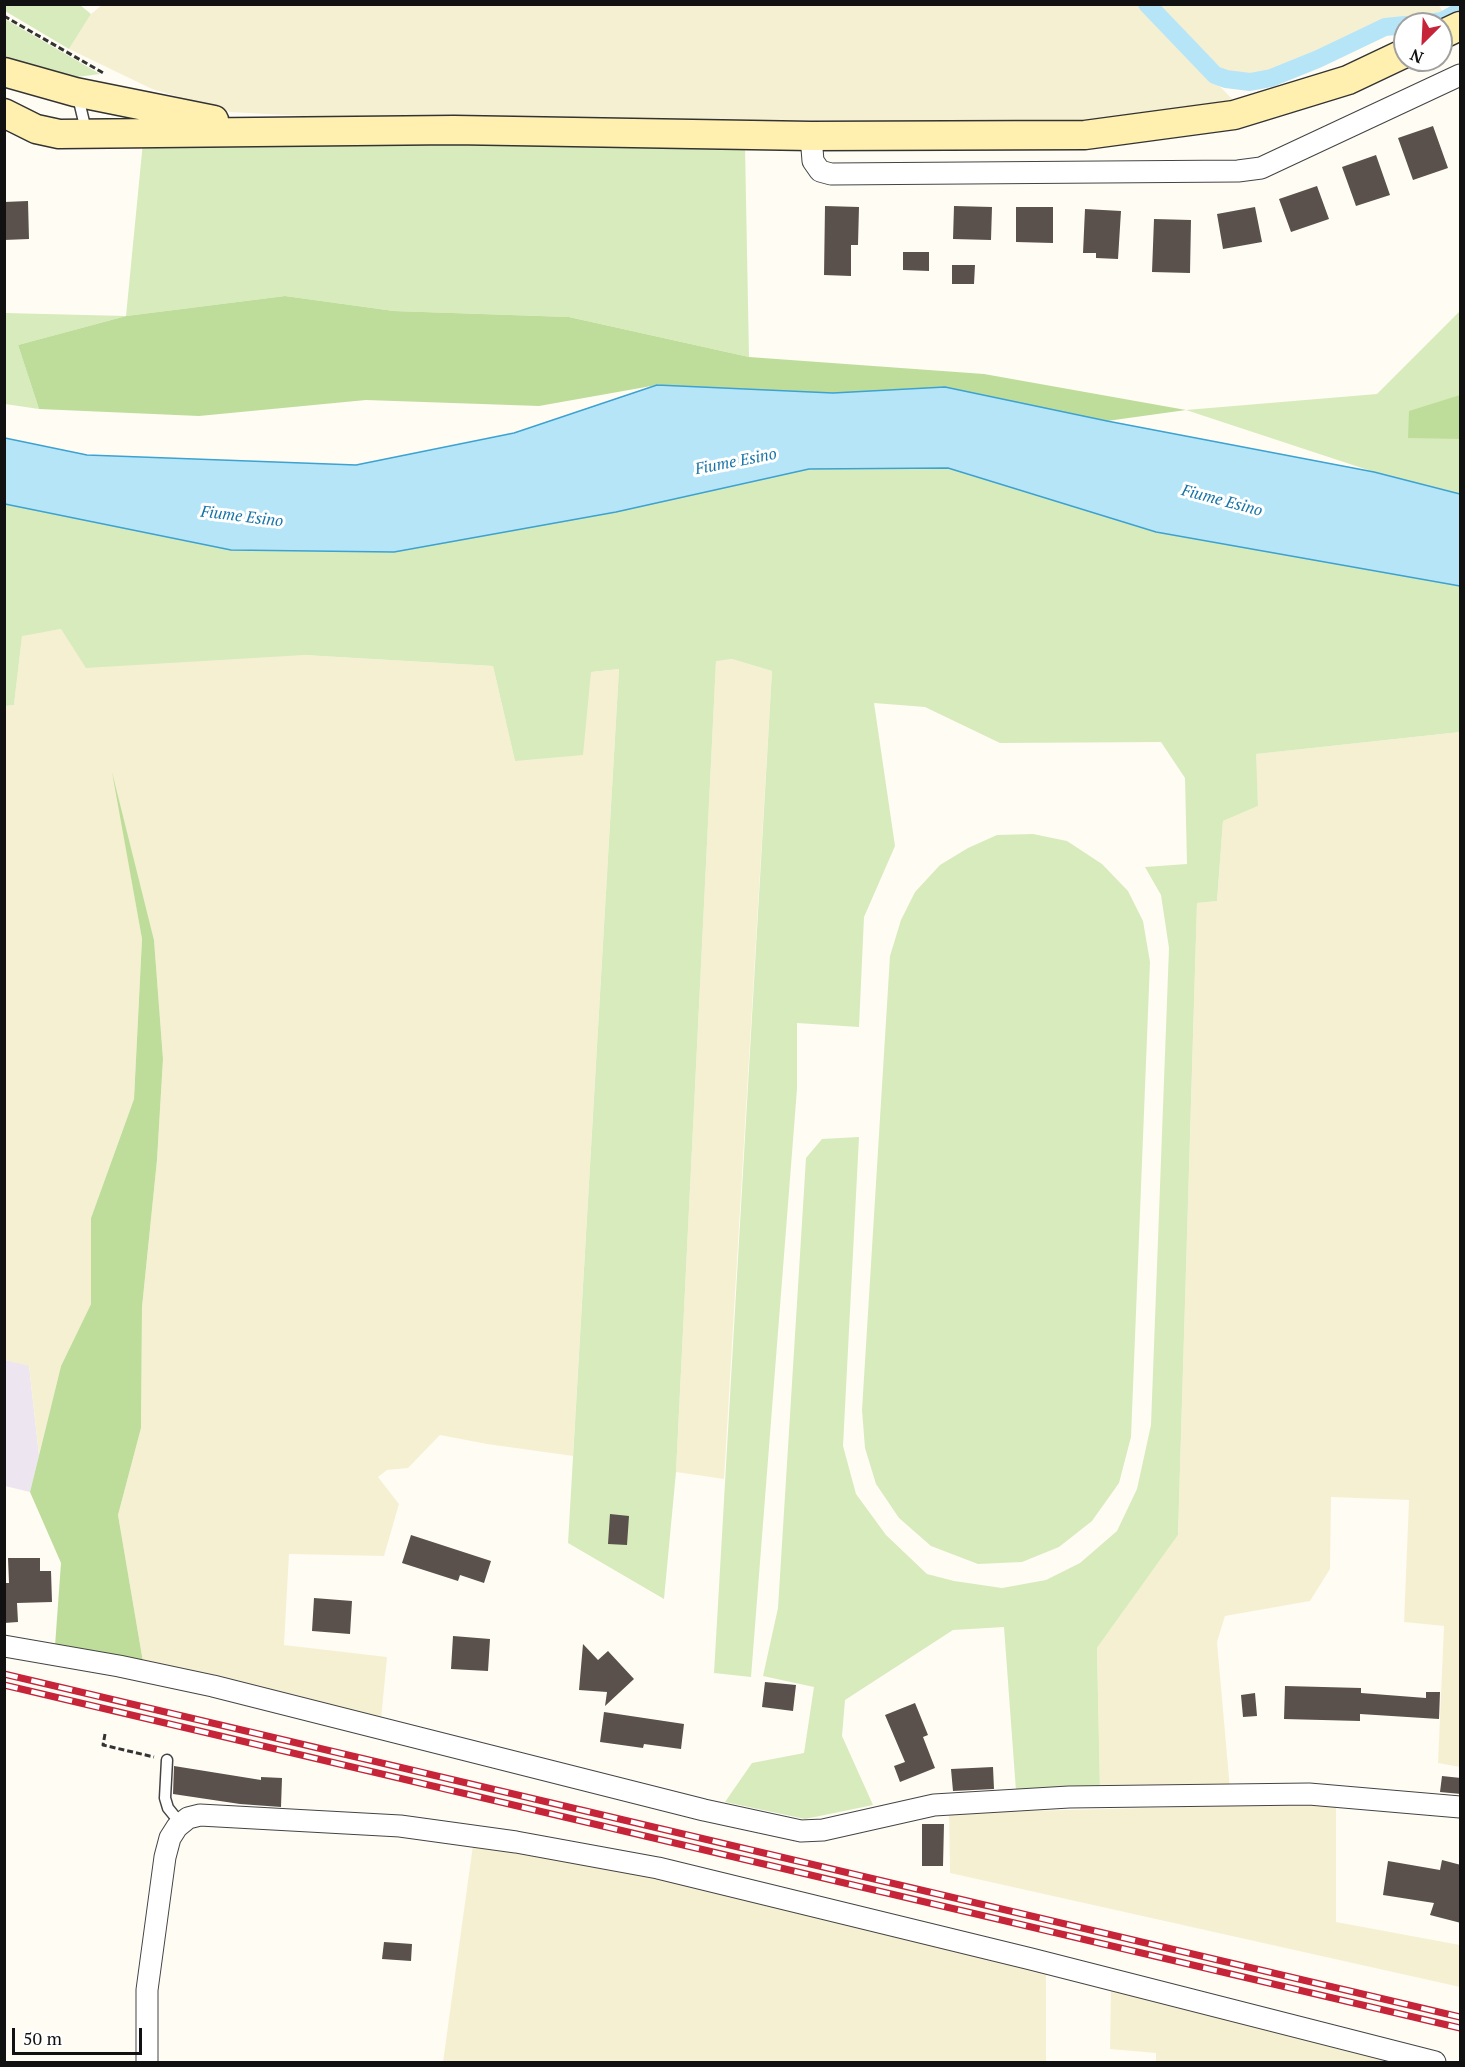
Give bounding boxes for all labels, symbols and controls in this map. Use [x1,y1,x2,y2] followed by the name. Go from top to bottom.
[1393,12,1453,72] north arrow
[1406,44,1427,69] text: N
[693,445,779,479] water label: Fiume Esino
[1179,481,1265,521] water label: Fiume Esino
[200,502,284,532] water label: Fiume Esino
[15,2016,146,2054] scale bar
[23,2026,62,2050] text: 50 m

